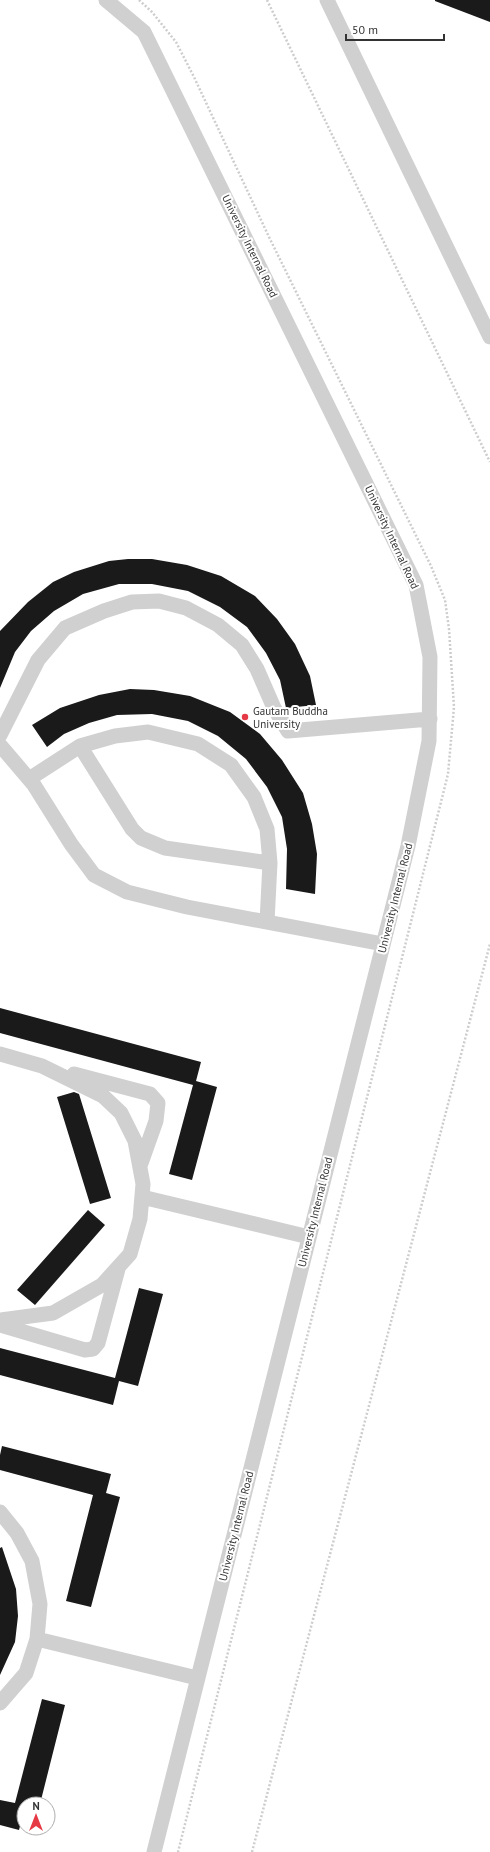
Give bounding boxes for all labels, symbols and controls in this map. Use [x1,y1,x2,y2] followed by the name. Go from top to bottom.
[346,16,444,42] scale bar
[352,22,378,37] text: 50 m
[219,192,281,300] street label: University Internal Road
[362,483,422,591] street label: University Internal Road
[253,704,328,731] place label: Gautam Buddha University
[240,712,250,722] marker: Gautam Buddha University
[375,842,415,954] street label: University Internal Road
[295,1156,335,1268] street label: University Internal Road
[216,1470,256,1582] street label: University Internal Road
[16,1796,56,1836] north arrow
[32,1799,40,1813] text: N

